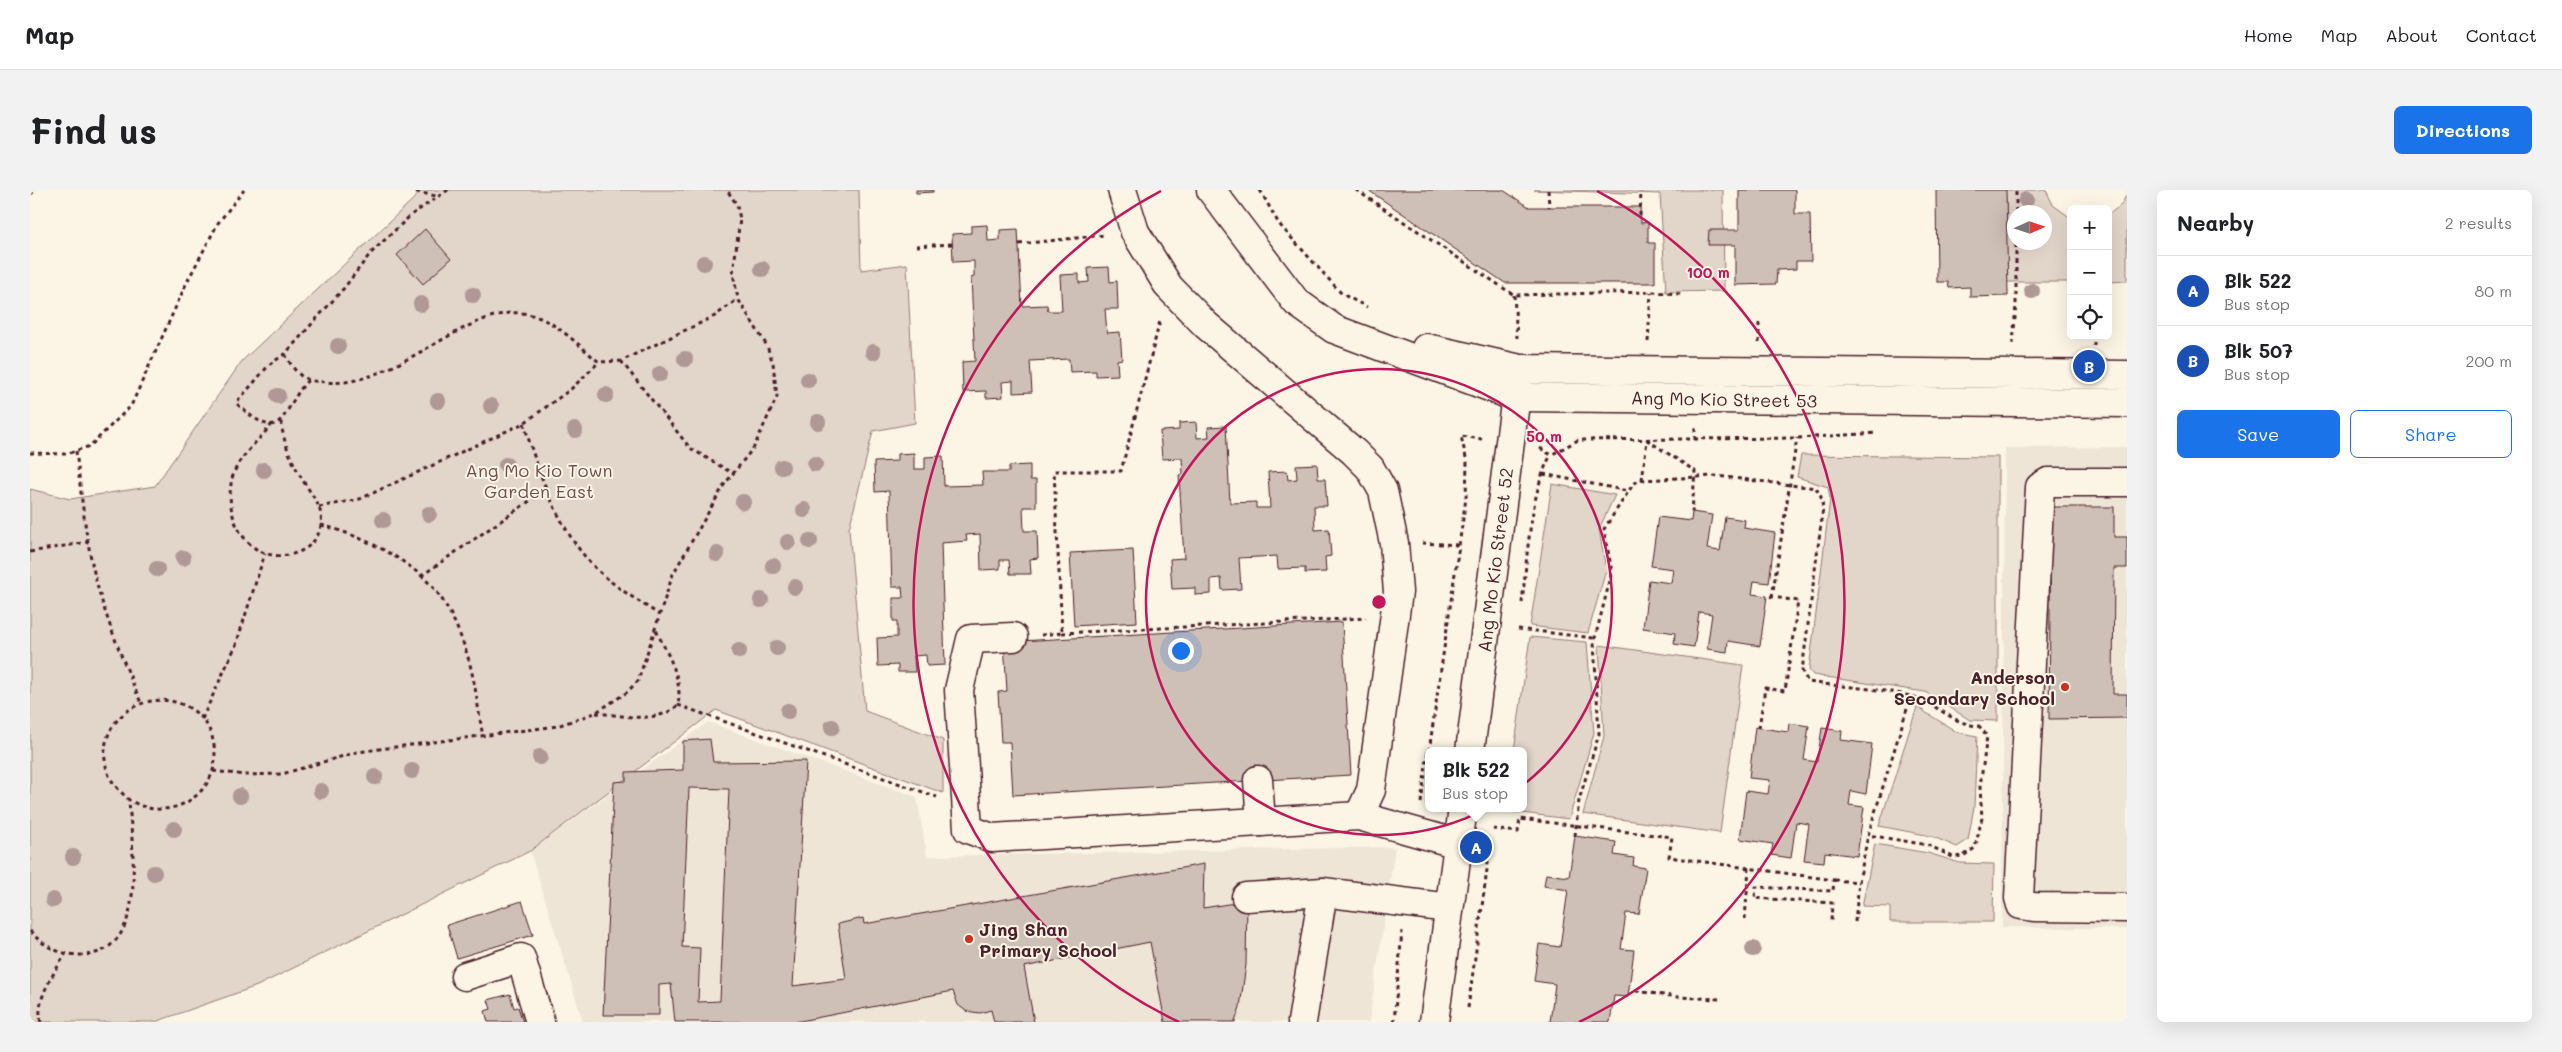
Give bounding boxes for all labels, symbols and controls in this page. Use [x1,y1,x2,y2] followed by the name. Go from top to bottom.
[25,19,74,50] text: Map
[2244,23,2293,47] text: Home
[2321,23,2357,47] text: Map
[2385,23,2438,47] text: About
[2466,23,2537,47] text: Contact
[2394,106,2532,154] button: Directions
[30,107,157,153] text: Find us
[2007,205,2052,250] north arrow
[2067,205,2112,340] map controls
[2067,205,2112,250] button: +
[2177,209,2254,236] text: Nearby
[2445,212,2512,233] text: 2 results
[2067,250,2112,295] button: −
[1686,262,1730,282] text: 100 m
[2224,268,2291,293] text: Blk 522
[2187,280,2199,301] text: A
[2475,280,2512,301] text: 80 m
[2224,293,2290,314] text: Bus stop
[2067,295,2112,340] button: locate
[2224,338,2293,363] text: Blk 507
[2073,347,2105,385] pin: B
[2188,350,2198,371] text: B
[2465,350,2512,371] text: 200 m
[2224,363,2290,384] text: Bus stop
[1631,385,1817,413] street label: Ang Mo Kio Street 53
[2177,410,2340,458] button: Save
[2350,410,2512,458] button: Share
[1526,426,1562,446] text: 50 m
[466,458,612,503] park label: Ang Mo Kio Town Garden East
[1472,466,1518,654] street label: Ang Mo Kio Street 52
[1370,593,1388,611] centre of rings
[1168,638,1194,664] your location
[1894,665,2055,710] place label: Anderson Secondary School
[2059,681,2071,693] marker: Anderson Secondary School
[1425,747,1527,812] popup
[1442,757,1510,782] text: Blk 522
[1442,782,1508,803] text: Bus stop
[1460,828,1492,866] pin: A
[979,917,1117,962] place label: Jing Shan Primary School
[963,933,975,945] marker: Jing Shan Primary School

